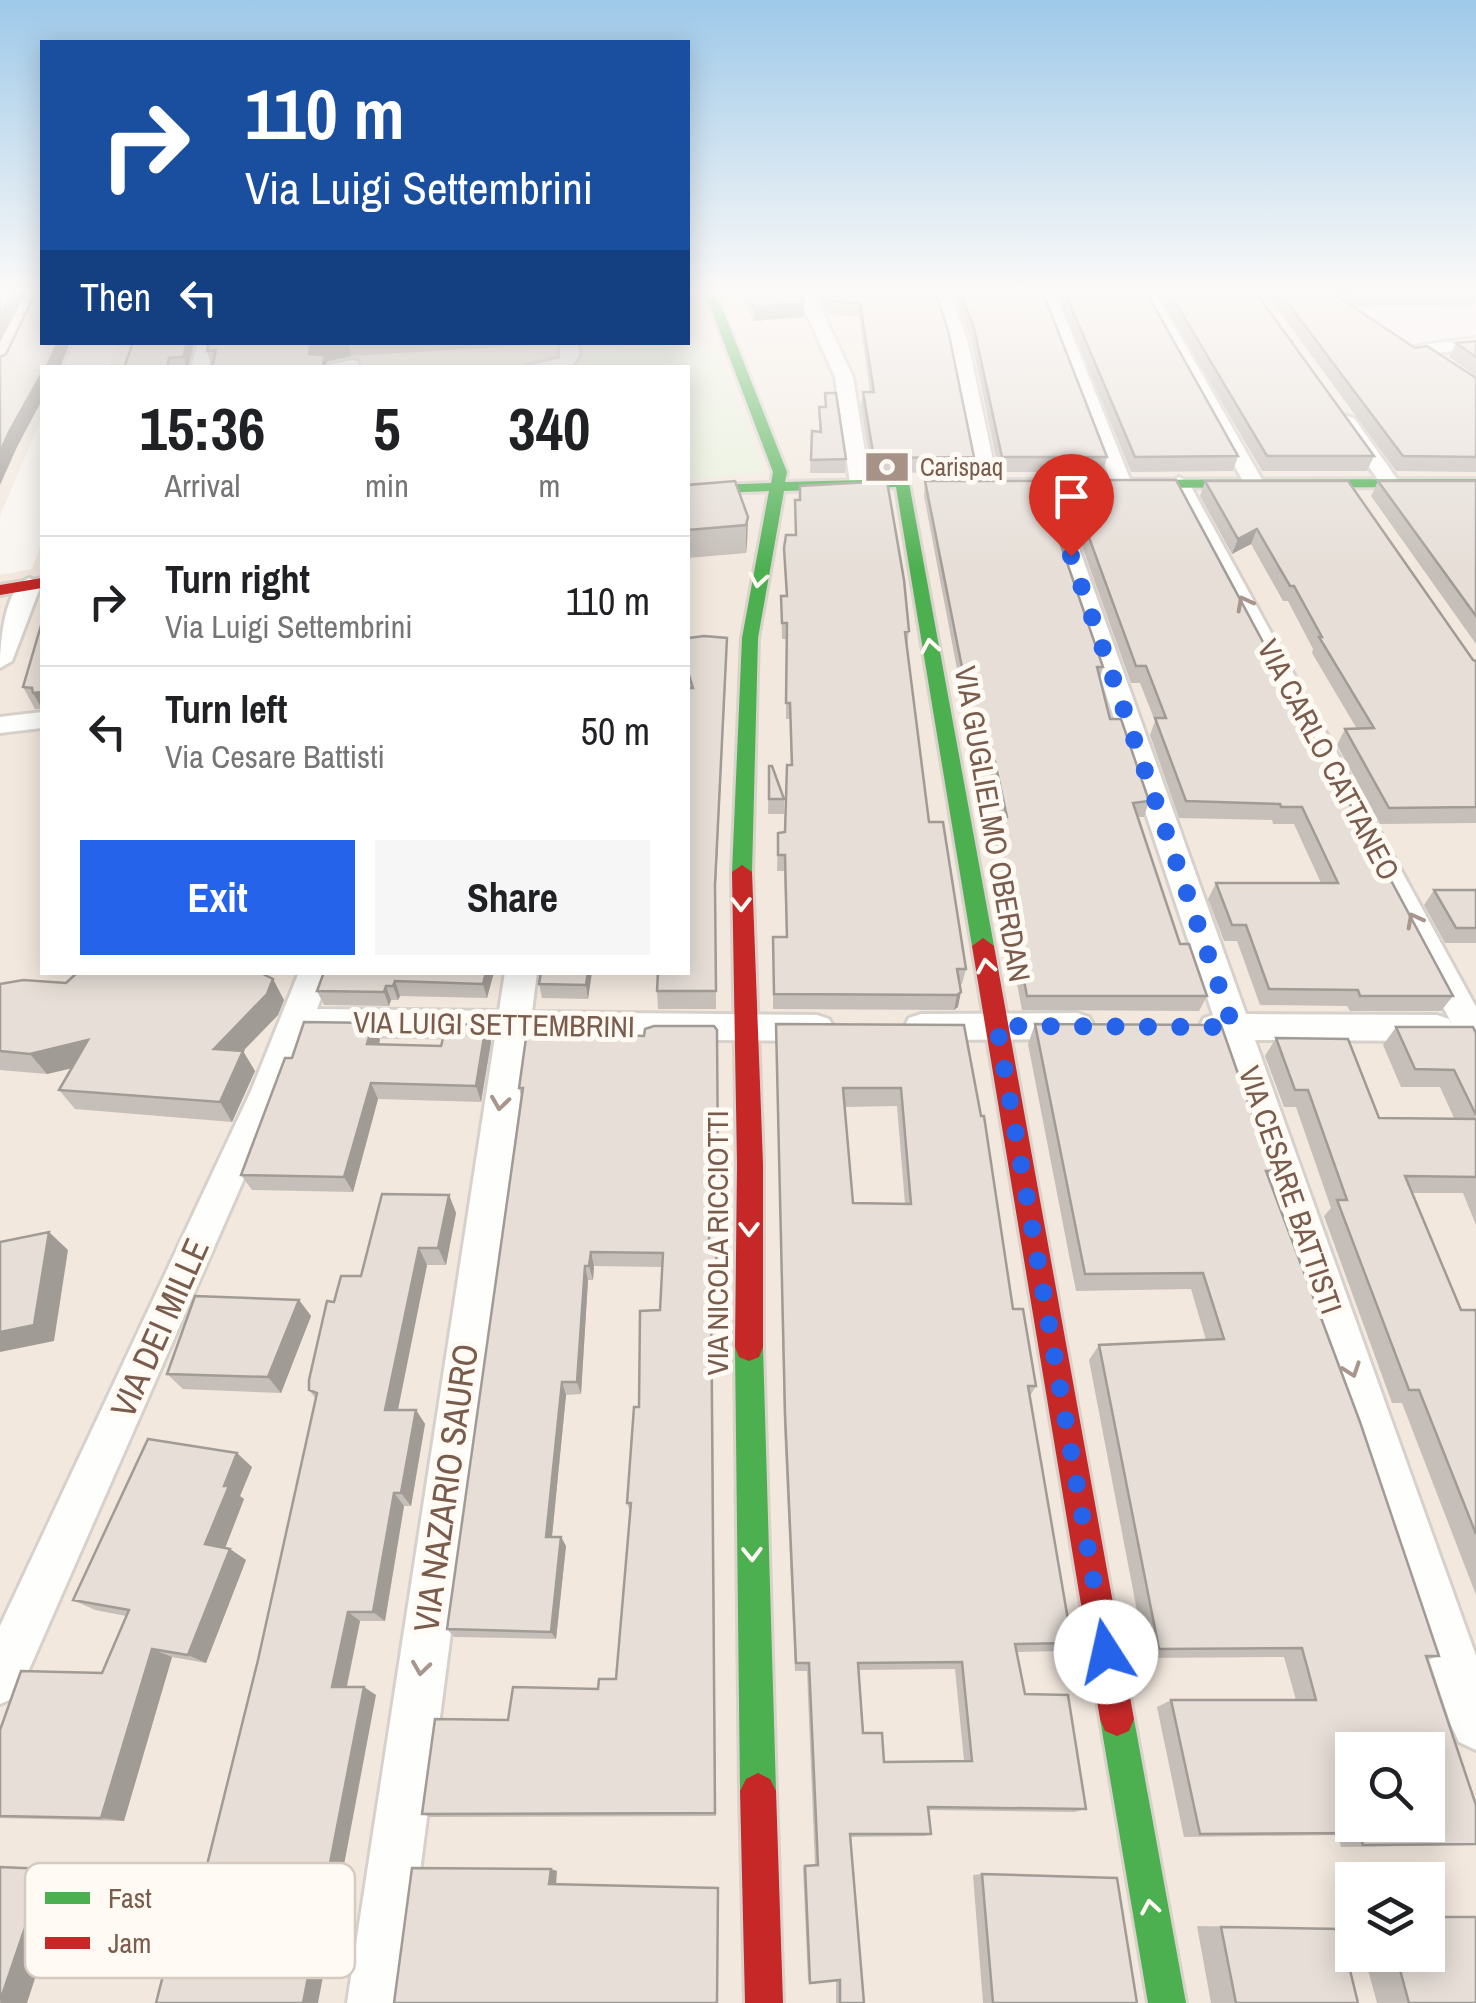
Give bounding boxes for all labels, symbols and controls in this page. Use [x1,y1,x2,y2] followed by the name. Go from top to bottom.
[245,67,405,161] text: 110 m
[80,80,210,210] icon: right
[245,157,593,218] text: Via Luigi Settembrini
[171,270,226,325] icon: left
[80,272,151,323] text: Then
[140,388,265,469] text: 15:36
[373,388,401,469] text: 5
[508,388,590,469] text: 340
[863,443,911,491] bank icon: Carispaq
[920,450,1003,484] place label: Carispaq
[1029,454,1114,557] pin
[165,464,240,507] text: Arrival
[365,464,409,507] text: min
[538,464,560,507] text: m
[1044,469,1099,524] icon: arrive
[165,554,310,605] text: Turn right
[748,572,769,588] one-way arrow
[80,574,135,629] icon: right
[566,576,650,627] text: 110 m
[1236,596,1256,614] one-way arrow
[165,605,413,648] text: Via Luigi Settembrini
[1249,632,1409,887] street label: VIA CARLO CATTANEO
[920,638,941,654] one-way arrow
[946,663,1040,985] street label: VIA GUGLIELMO OBERDAN
[165,684,287,735] text: Turn left
[80,704,135,759] icon: left
[581,706,650,757] text: 50 m
[165,735,385,778] text: Via Cesare Battisti
[80,840,355,955] button: Exit
[375,840,650,955] button: Share
[730,898,752,913] one-way arrow
[1407,913,1427,931] one-way arrow
[976,958,997,974] one-way arrow
[353,1002,635,1046] street label: VIA LUIGI SETTEMBRINI
[1230,1061,1352,1319] street label: VIA CESARE BATTISTI
[490,1095,511,1112] one-way arrow
[697,1110,737,1376] street label: VIA NICOLA RICCIOTTI
[739,1222,760,1238] one-way arrow
[99,1231,220,1425] street label: VIA DEI MILLE
[402,1341,489,1635] street label: VIA NAZARIO SAURO
[1341,1361,1361,1378] one-way arrow
[741,1548,763,1563] one-way arrow
[1054,1600,1158,1704] position arrow
[412,1659,433,1676] one-way arrow
[1335,1732,1445,1972] map controls
[1335,1732,1445,1842] button: search
[1335,1862,1445,1972] button: layers
[25,1863,355,1978] legend
[108,1879,152,1917] text: Fast
[1140,1899,1161,1915] one-way arrow
[108,1924,151,1962] text: Jam

